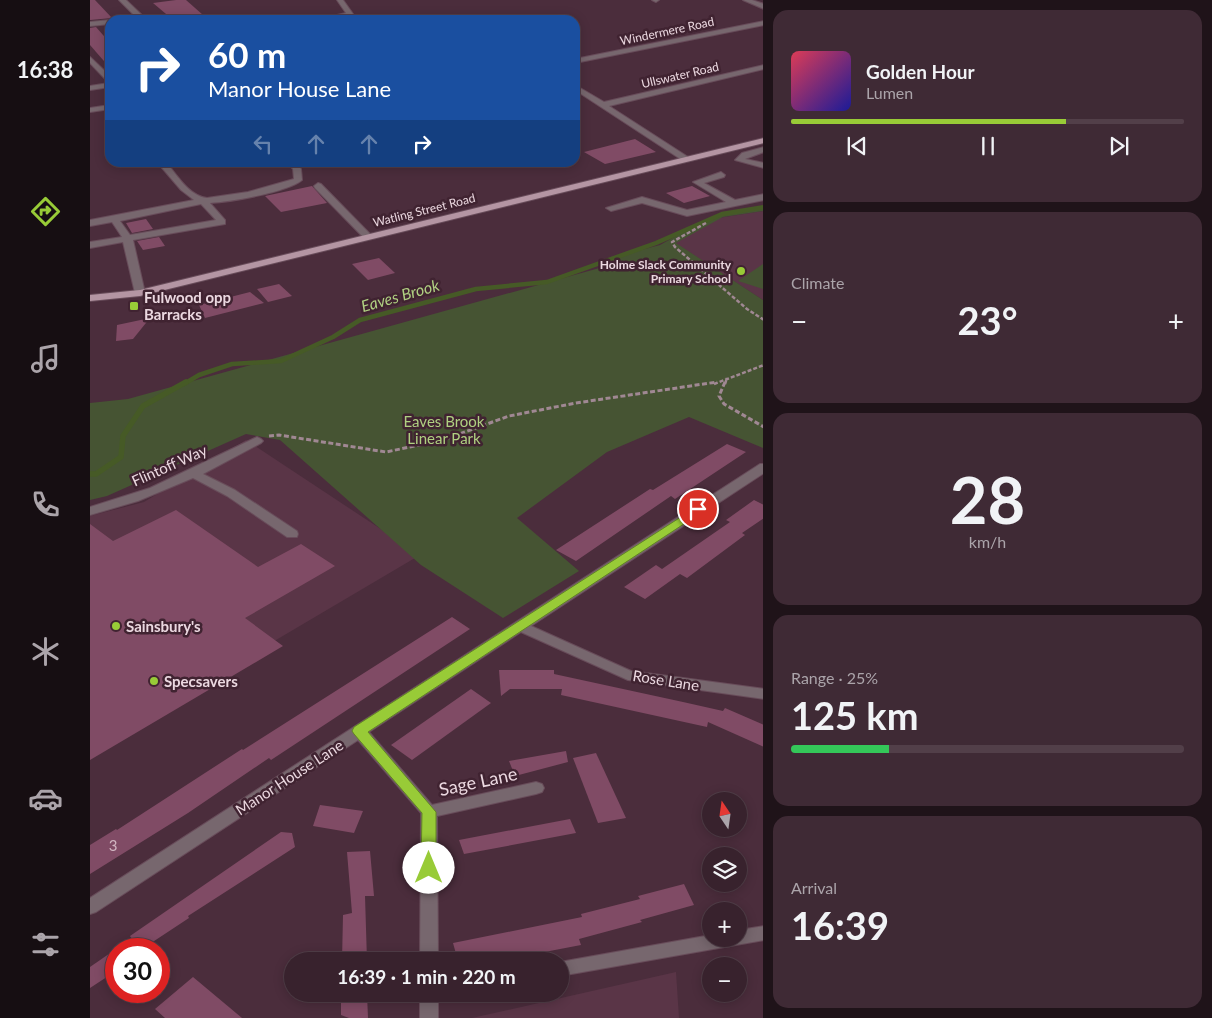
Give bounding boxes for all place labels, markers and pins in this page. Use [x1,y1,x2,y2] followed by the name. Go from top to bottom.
[600,257,732,286] place label: Holme Slack Community Primary School
[735,265,747,277] marker: Holme Slack Community Primary School
[144,288,231,323] place label: Fulwood opp Barracks
[128,300,140,312] marker: Fulwood opp Barracks
[677,488,719,530] pin
[126,617,201,635] place label: Sainsbury's
[110,620,122,632] marker: Sainsbury's
[164,672,238,690] place label: Specsavers
[148,675,160,687] marker: Specsavers

